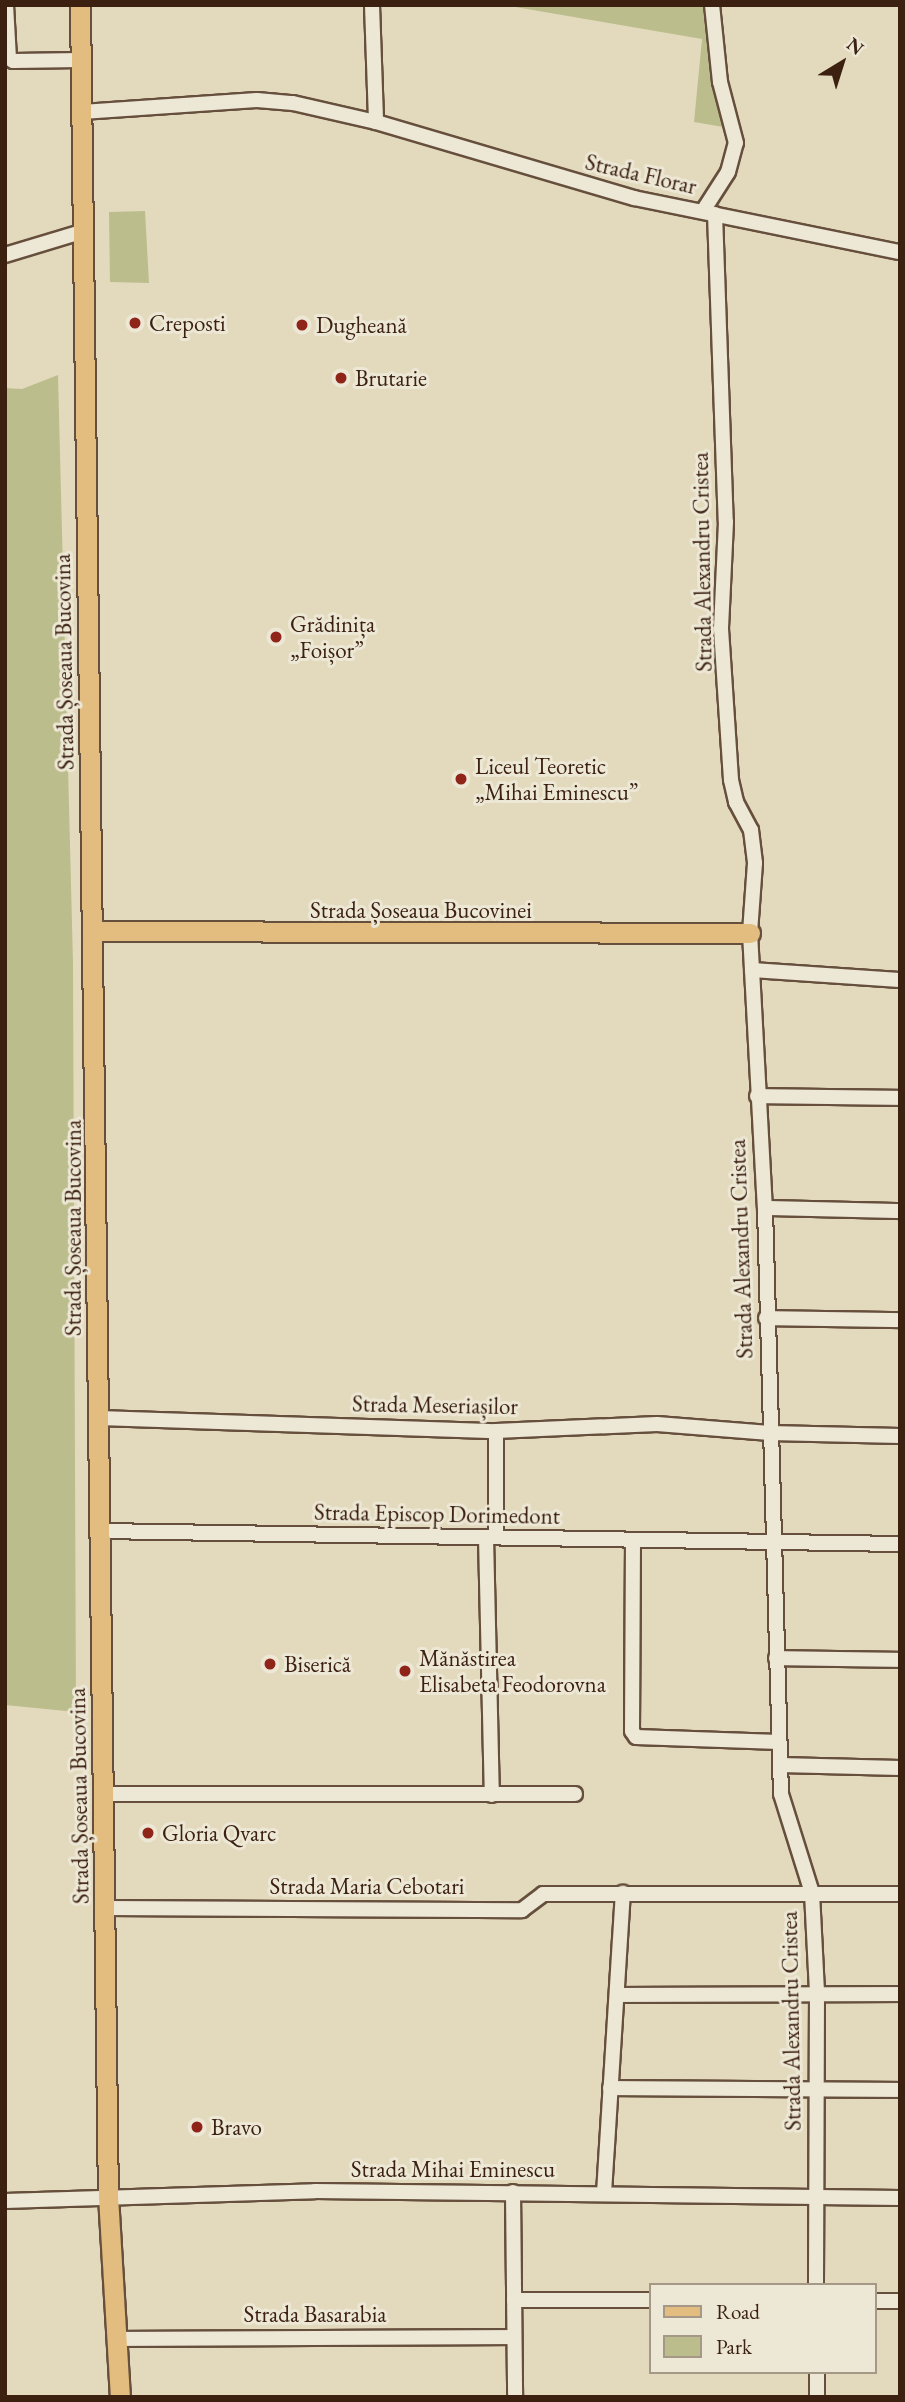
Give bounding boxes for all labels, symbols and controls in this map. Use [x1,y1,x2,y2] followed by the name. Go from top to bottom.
[807,28,877,98] north arrow
[841,31,869,61] text: N
[583,148,699,200] street label: Strada Florar
[149,309,226,337] place label: Creposti
[316,311,407,339] place label: Dugheană
[127,315,143,331] marker: Creposti
[294,317,310,333] marker: Dugheană
[355,364,427,392] place label: Brutarie
[333,370,349,386] marker: Brutarie
[686,452,718,672] street label: Strada Alexandru Cristea
[48,554,80,770] street label: Strada Șoseaua Bucovina
[290,610,375,664] place label: Grădinița „Foișor”
[268,629,284,645] marker: Grădinița „Foișor”
[475,752,638,806] place label: Liceul Teoretic „Mihai Eminescu”
[453,771,469,787] marker: Liceul Teoretic „Mihai Eminescu”
[310,896,532,924] street label: Strada Șoseaua Bucovinei
[59,1120,87,1336] street label: Strada Șoseaua Bucovina
[723,1139,759,1359] street label: Strada Alexandru Cristea
[352,1390,518,1420] street label: Strada Meseriașilor
[314,1498,560,1530] street label: Strada Episcop Dorimedont
[419,1644,606,1698] place label: Mănăstirea Elisabeta Feodorovna
[284,1650,351,1678] place label: Biserică
[262,1656,278,1672] marker: Biserică
[397,1663,413,1679] marker: Mănăstirea Elisabeta Feodorovna
[63,1688,95,1904] street label: Strada Șoseaua Bucovina
[162,1819,276,1847] place label: Gloria Qvarc
[140,1825,156,1841] marker: Gloria Qvarc
[270,1872,464,1900] street label: Strada Maria Cebotari
[775,1911,807,2131] street label: Strada Alexandru Cristea
[211,2113,262,2141] place label: Bravo
[189,2119,205,2135] marker: Bravo
[351,2155,555,2183] street label: Strada Mihai Eminescu
[650,2283,877,2374] legend
[716,2298,760,2325] text: Road
[244,2300,386,2328] street label: Strada Basarabia
[716,2333,752,2360] text: Park

